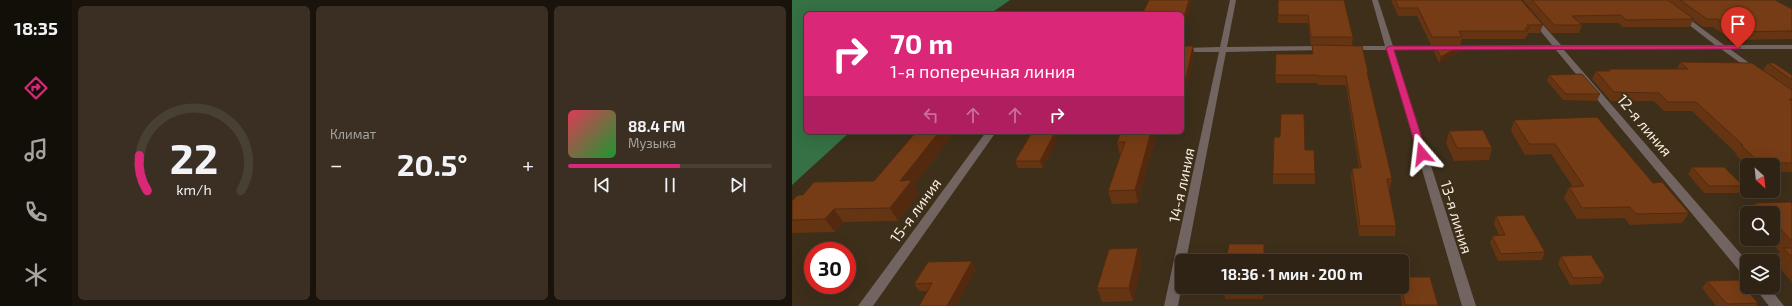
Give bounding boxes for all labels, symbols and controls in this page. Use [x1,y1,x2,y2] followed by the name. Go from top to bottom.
[1721,7.0,1755,48] pin
[1727,13,1749,35] icon: arrive
[14,17,58,39] text: 18:35
[890,26,953,60] text: 70 m
[824,28,876,80] icon: right
[890,60,1075,82] text: 1-я поперечная линия
[22,74,50,102] icon: directions
[1614,90,1676,160] street label: 12-я линия
[920,104,942,126] icon: left
[962,104,984,126] icon: ahead
[1004,104,1026,126] icon: ahead
[1046,104,1068,126] icon: right
[628,117,685,135] text: 88.4 FM
[330,126,376,142] text: Климат
[170,132,218,182] text: 22
[1401,133,1443,175] position arrow
[628,135,676,151] text: Музыка
[22,136,50,164] icon: music
[397,146,468,182] text: 20.5°
[1164,146,1198,224] street label: 14-я линия
[330,151,343,177] text: −
[522,151,534,177] text: +
[1740,158,1780,198] north arrow
[1740,158,1780,294] map controls
[591,174,613,196] icon: previous
[659,174,681,196] icon: pause
[727,174,749,196] icon: next
[886,174,944,246] street label: 15-я линия
[1437,178,1477,256] street label: 13-я линия
[176,181,212,198] text: km/h
[22,198,50,226] icon: phone
[1740,206,1780,246] button: search
[804,242,856,294] speed limit sign: 30
[1740,254,1780,294] button: layers
[22,261,50,289] icon: climate
[1221,265,1363,283] text: 18:36 · 1 мин · 200 m

